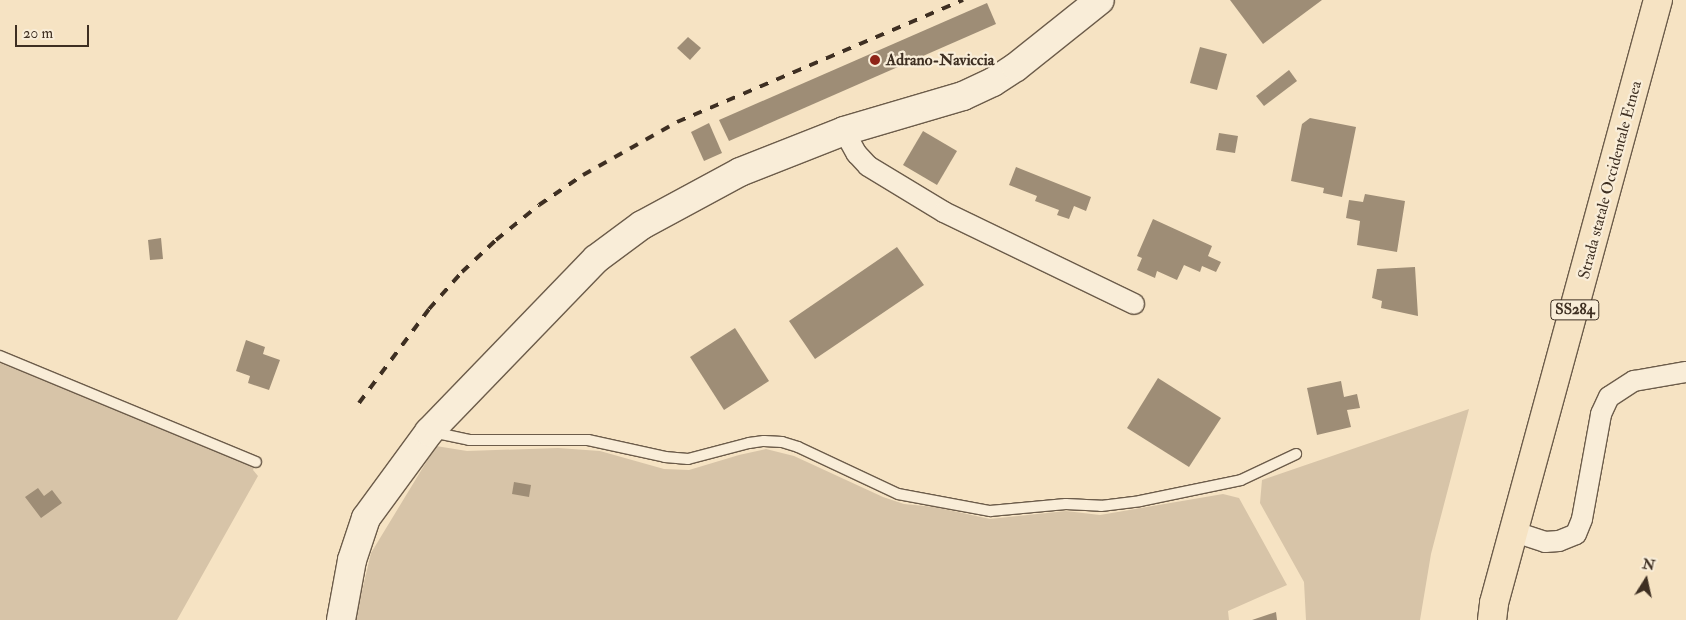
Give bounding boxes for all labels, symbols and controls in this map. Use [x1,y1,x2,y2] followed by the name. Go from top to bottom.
[18,15,91,47] scale bar
[23,24,53,43] text: 20 m
[886,50,994,70] place label: Adrano-Naviccia
[868,53,882,67] marker: Adrano-Naviccia
[1574,79,1646,281] street label: Strada statale Occidentale Etnea
[1550,298,1600,322] road number: SS284
[1621,555,1671,605] north arrow
[1641,555,1656,574] text: N

